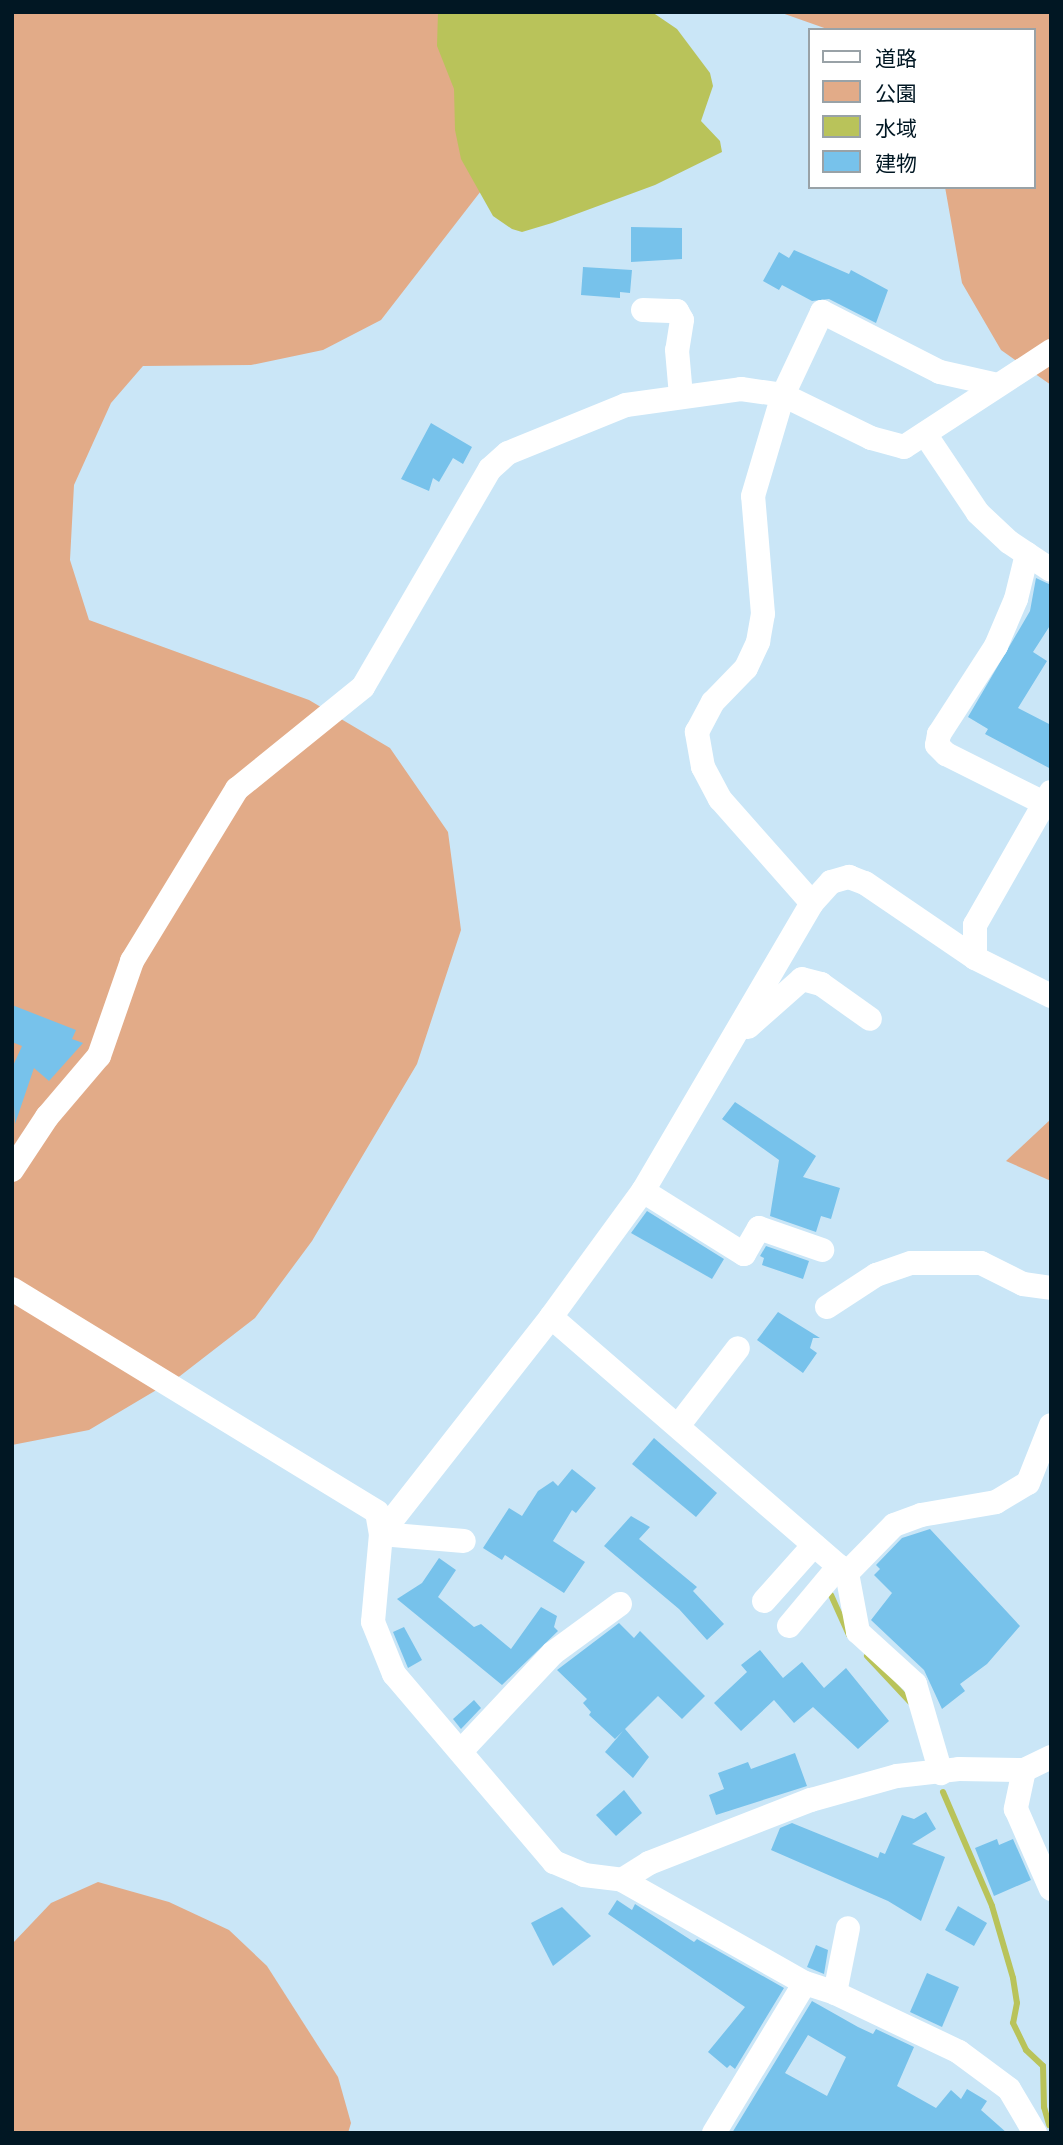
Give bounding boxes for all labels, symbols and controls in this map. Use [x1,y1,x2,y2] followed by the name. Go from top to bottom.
[808,28,1035,189] legend
[875,46,917,72] text: 道路
[875,81,917,107] text: 公園
[875,116,917,142] text: 水域
[875,151,917,177] text: 建物

